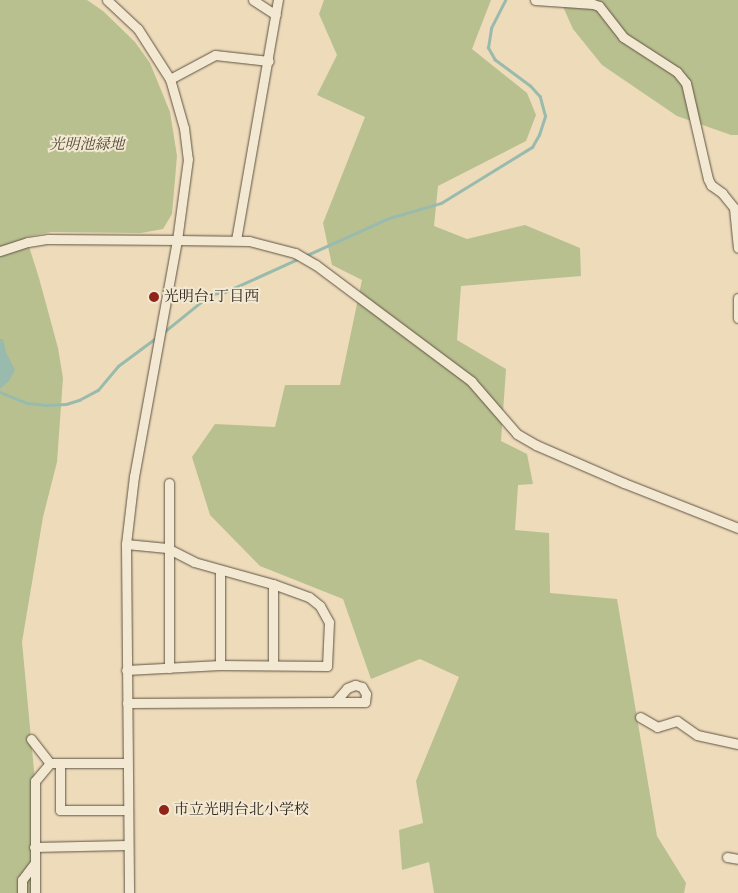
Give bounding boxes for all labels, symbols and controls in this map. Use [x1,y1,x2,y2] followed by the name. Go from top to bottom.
[50,136,124,154] park label: 光明池緑地
[164,288,259,306] place label: 光明台1丁目西
[148,291,160,303] marker: 光明台1丁目西
[174,801,309,819] place label: 市立光明台北小学校
[158,804,170,816] marker: 市立光明台北小学校

